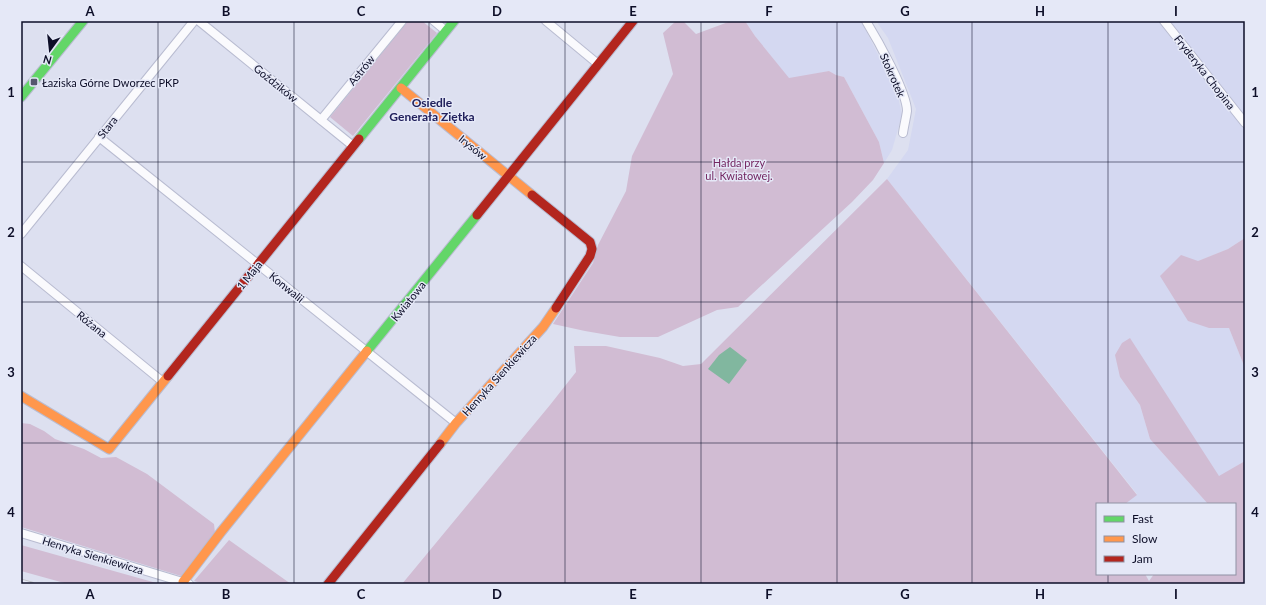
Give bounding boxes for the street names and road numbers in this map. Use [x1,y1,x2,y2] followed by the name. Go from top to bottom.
[1172,32,1238,112] street label: Fryderyka Chopina
[878,51,909,99] street label: Stokrotek
[345,52,377,88] street label: Astrów
[251,61,301,105] street label: Goździków
[94,113,120,141] street label: Stara
[456,132,490,162] street label: Irysów
[234,258,264,292] street label: 1 Maja
[267,269,307,305] street label: Konwalii
[388,278,428,324] street label: Kwiatowa
[74,308,110,340] street label: Różana
[459,332,539,418] street label: Henryka Sienkiewicza
[41,533,145,577] street label: Henryka Sienkiewicza

